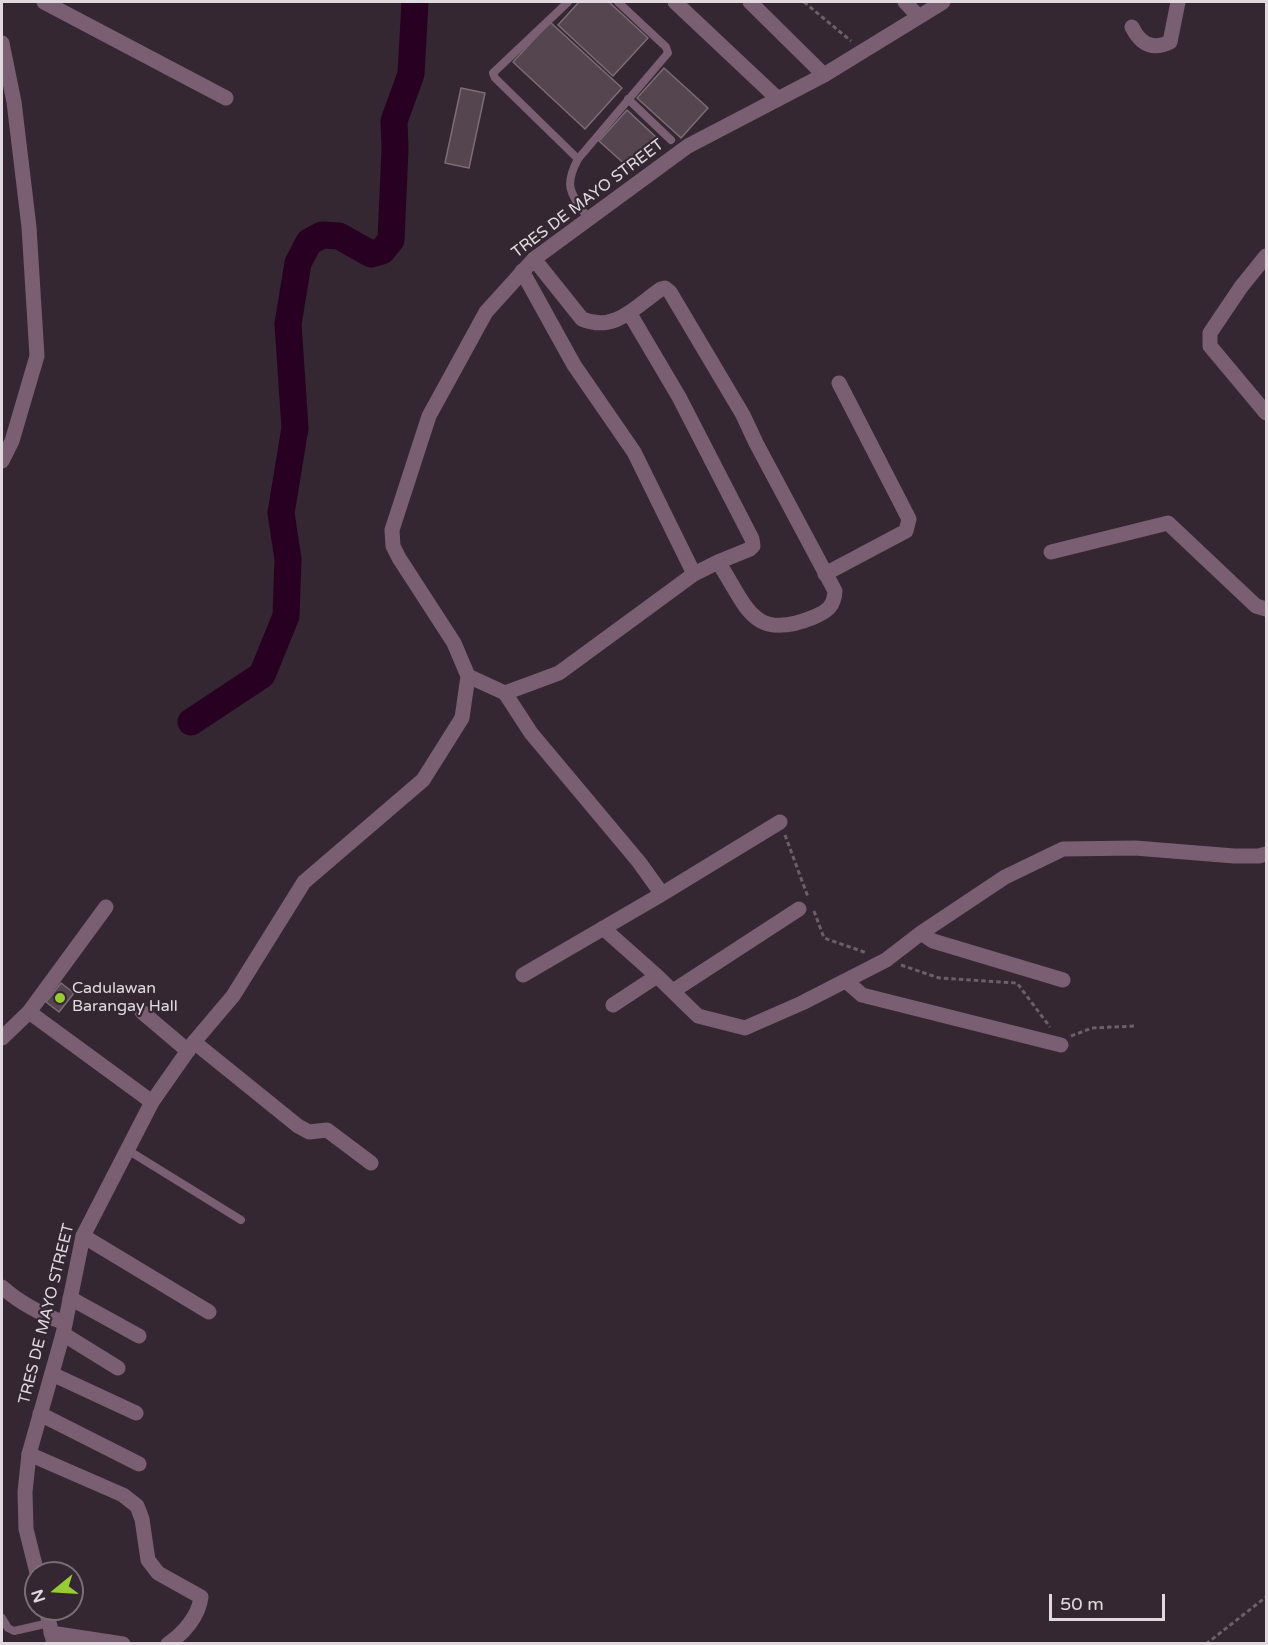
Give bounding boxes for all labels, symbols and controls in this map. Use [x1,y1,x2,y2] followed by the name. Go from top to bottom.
[508,135,668,263] street label: TRES DE MAYO STREET
[72,979,178,1017] place label: Cadulawan Barangay Hall
[53,991,67,1005] marker: Cadulawan Barangay Hall
[15,1222,79,1406] street label: TRES DE MAYO STREET
[24,1561,84,1621] north arrow
[1052,1582,1168,1620] scale bar
[27,1587,50,1605] text: N
[1060,1593,1104,1615] text: 50 m

